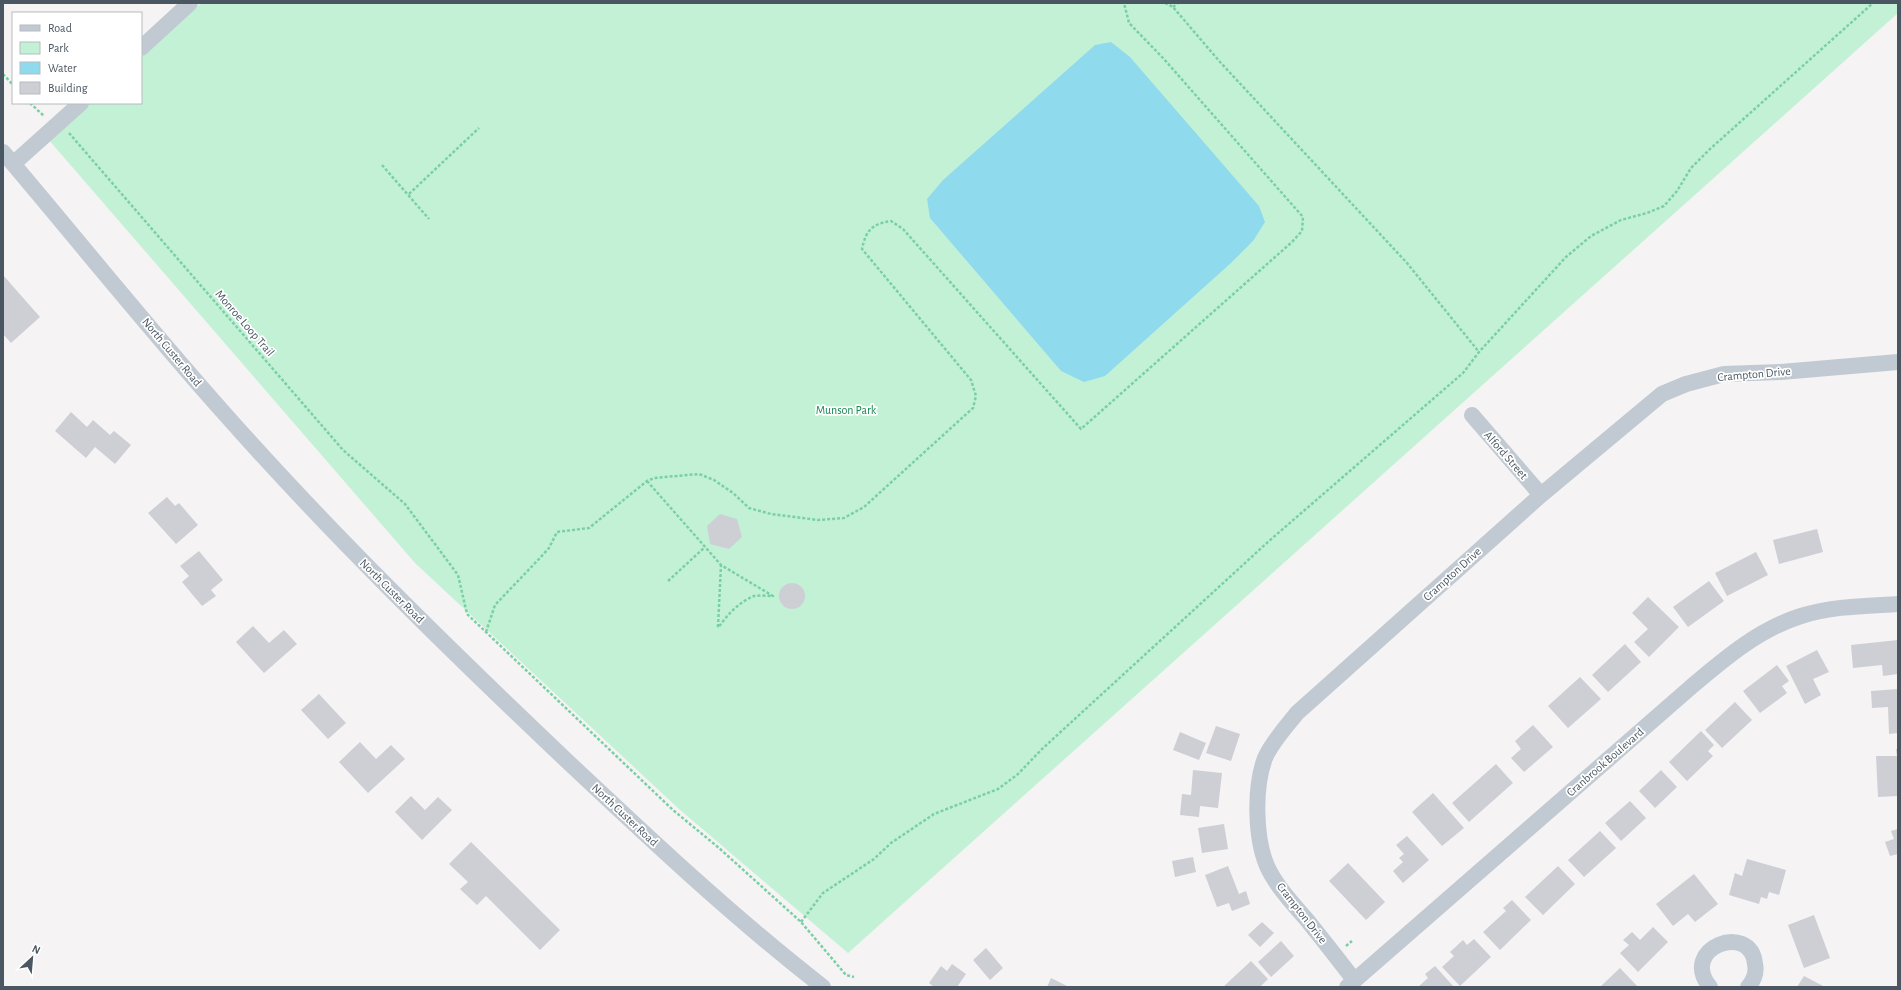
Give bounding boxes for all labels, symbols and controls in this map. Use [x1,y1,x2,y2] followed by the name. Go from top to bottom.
[12,12,142,104] legend
[48,22,72,34] text: Road
[48,42,69,54] text: Park
[48,62,77,74] text: Water
[48,82,88,94] text: Building
[213,288,277,358] street label: Monroe Loop Trail
[140,316,204,388] street label: North Custer Road
[1717,365,1791,383] street label: Crampton Drive
[816,404,877,416] park label: Munson Park
[1482,429,1530,481] street label: Alford Street
[1421,545,1483,603] street label: Crampton Drive
[358,557,426,625] street label: North Custer Road
[1564,725,1646,799] street label: Cranbrook Boulevard
[590,782,660,848] street label: North Custer Road
[1275,880,1329,946] street label: Crampton Drive
[12,938,52,978] north arrow
[30,943,42,956] text: N

